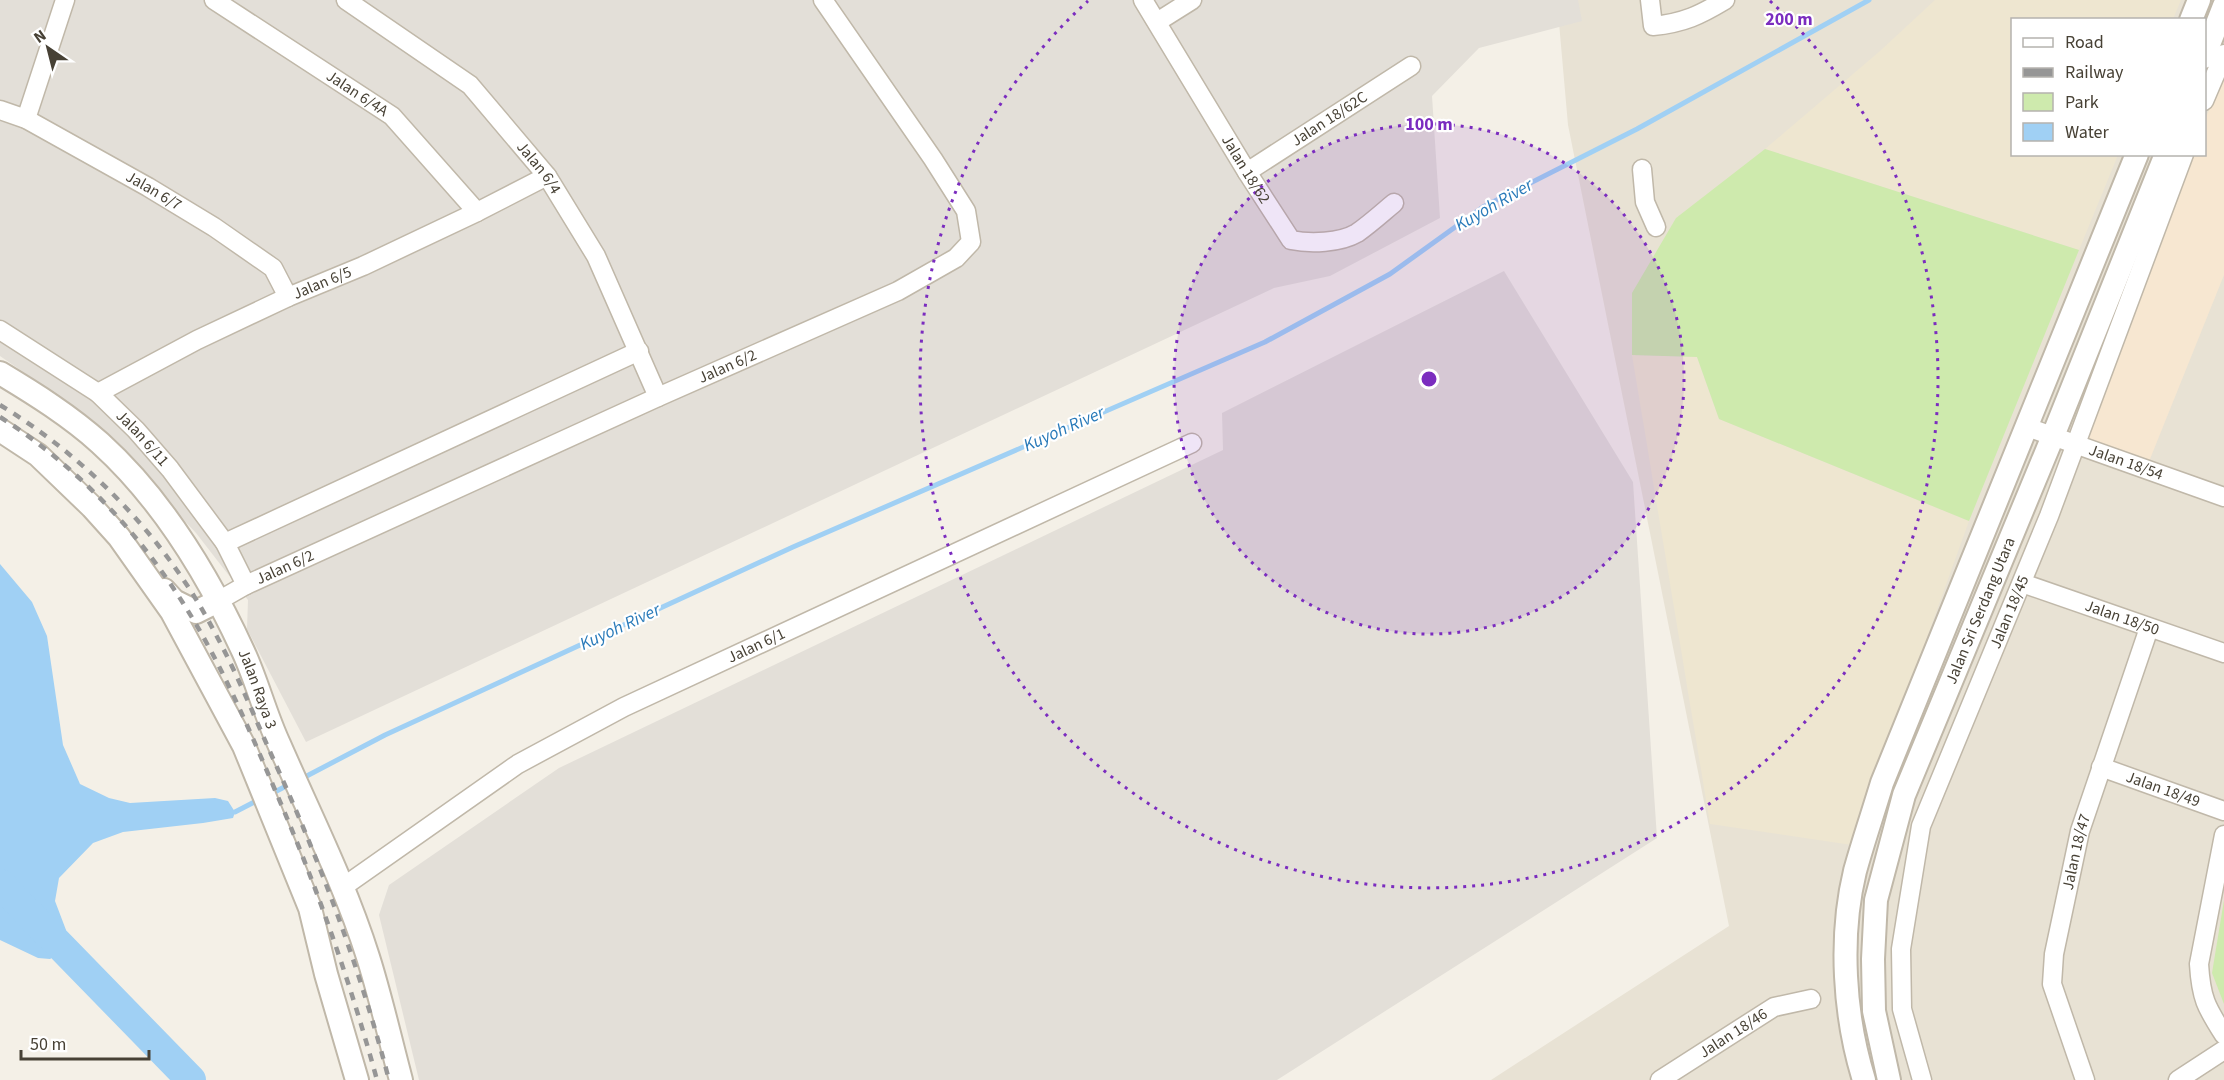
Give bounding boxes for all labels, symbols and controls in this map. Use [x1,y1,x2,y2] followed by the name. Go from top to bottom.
[1765,7,1813,32] text: 200 m
[18,18,78,78] north arrow
[2011,18,2206,156] legend
[29,24,51,49] text: N
[2065,30,2104,55] text: Road
[2065,60,2124,85] text: Railway
[322,65,393,122] street label: Jalan 6/4A
[1287,86,1372,152] street label: Jalan 18/62C
[2065,90,2099,115] text: Park
[1405,112,1453,137] text: 100 m
[2065,120,2109,145] text: Water
[1216,131,1276,208] street label: Jalan 18/62
[511,137,566,198] street label: Jalan 6/4
[122,166,186,216] street label: Jalan 6/7
[1450,172,1538,237] water label: Kuyoh River
[290,261,355,305] street label: Jalan 6/5
[695,344,760,389] street label: Jalan 6/2
[1419,369,1439,389] centre of rings
[1019,400,1109,458] water label: Kuyoh River
[111,405,174,471] street label: Jalan 6/11
[2086,439,2166,485] street label: Jalan 18/54
[1940,534,2021,687] street label: Jalan Sri Serdang Utara
[252,544,317,590] street label: Jalan 6/2
[1984,572,2034,652] street label: Jalan 18/45
[2082,595,2162,641] street label: Jalan 18/50
[576,597,665,657] water label: Kuyoh River
[724,623,789,668] street label: Jalan 6/1
[233,645,282,732] street label: Jalan Raya 3
[2123,766,2203,813] street label: Jalan 18/49
[2057,811,2096,892] street label: Jalan 18/47
[1695,1003,1772,1063] street label: Jalan 18/46
[21,1023,148,1061] scale bar
[30,1032,66,1057] text: 50 m

